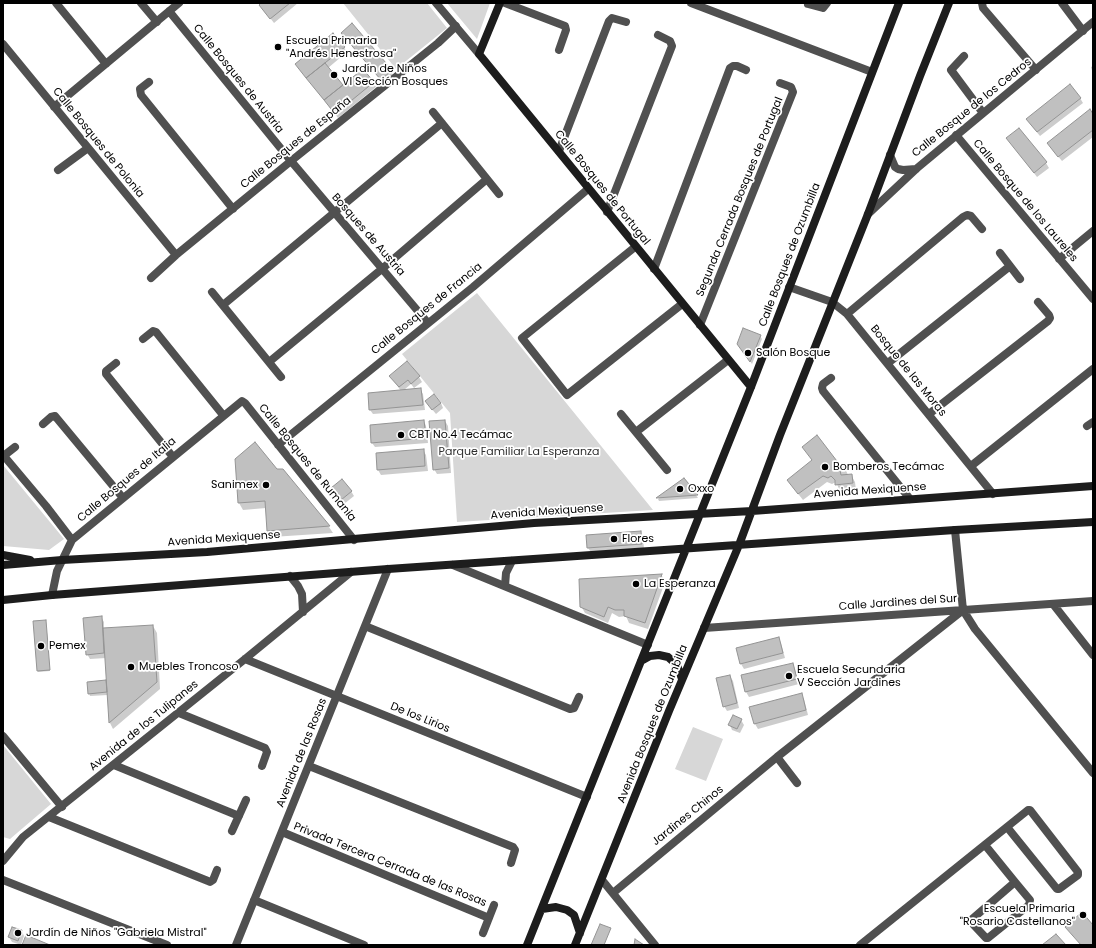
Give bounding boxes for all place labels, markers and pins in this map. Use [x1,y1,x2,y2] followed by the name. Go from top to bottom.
[286,34,396,60] place label: Escuela Primaria "Andrés Henestrosa"
[273,42,283,52] marker: Escuela Primaria "Andrés Henestrosa"
[342,62,448,88] place label: Jardín de Niños VI Sección Bosques
[329,70,339,80] marker: Jardín de Niños VI Sección Bosques
[756,346,830,360] place label: Salón Bosque
[743,348,753,358] marker: Salón Bosque
[409,428,512,442] place label: CBT No.4 Tecámac
[396,430,406,440] marker: CBT No.4 Tecámac
[833,460,945,474] place label: Bomberos Tecámac
[820,462,830,472] marker: Bomberos Tecámac
[211,478,258,492] place label: Sanimex
[261,480,271,490] marker: Sanimex
[688,482,714,496] place label: Oxxo
[675,484,685,494] marker: Oxxo
[622,532,654,546] place label: Flores
[609,534,619,544] marker: Flores
[644,577,716,591] place label: La Esperanza
[631,579,641,589] marker: La Esperanza
[49,639,86,653] place label: Pemex
[36,641,46,651] marker: Pemex
[139,660,239,674] place label: Muebles Troncoso
[126,662,136,672] marker: Muebles Troncoso
[797,663,905,689] place label: Escuela Secundaria V Sección Jardines
[784,671,794,681] marker: Escuela Secundaria V Sección Jardines
[960,902,1075,928] place label: Escuela Primaria "Rosario Castellanos"
[1078,910,1088,920] marker: Escuela Primaria "Rosario Castellanos"
[26,926,207,940] place label: Jardín de Niños "Gabriela Mistral"
[13,928,23,938] marker: Jardín de Niños "Gabriela Mistral"

